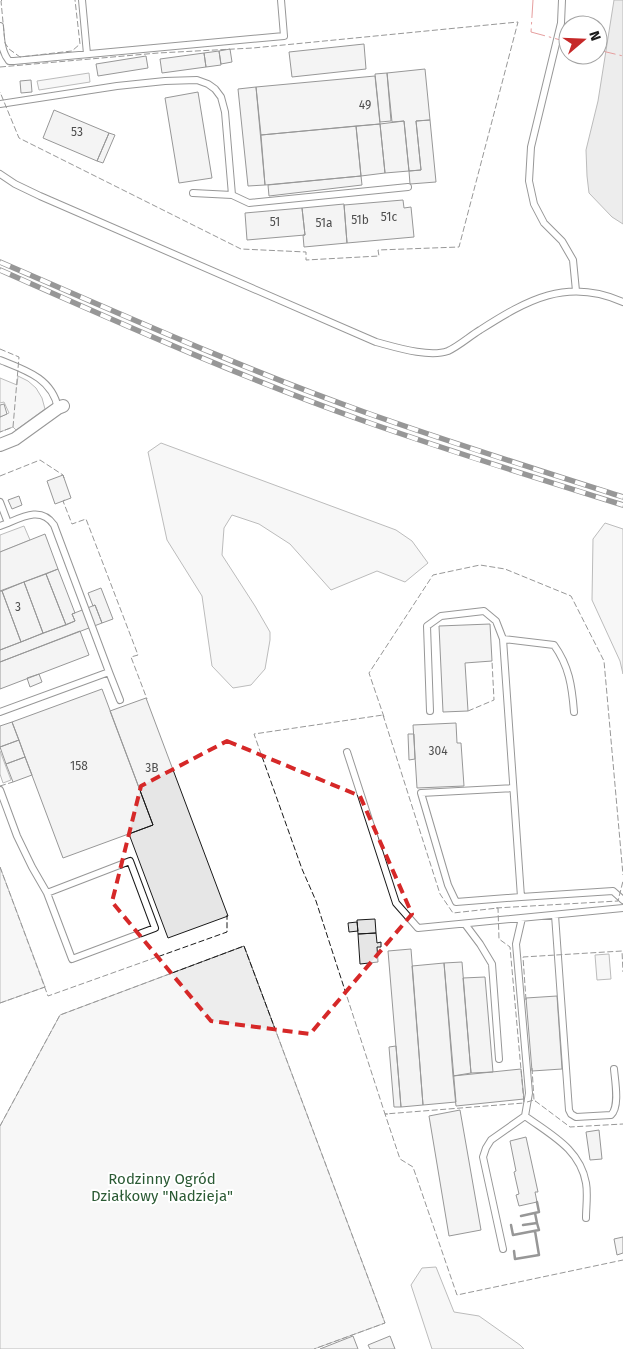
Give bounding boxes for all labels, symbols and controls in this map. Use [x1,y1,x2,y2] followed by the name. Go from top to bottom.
[558,15,608,65] north arrow
[585,29,604,43] text: N
[359,98,371,112] house number: 49
[71,125,83,139] house number: 53
[381,210,397,224] house number: 51c
[351,213,369,227] house number: 51b
[270,215,280,229] house number: 51
[315,216,333,230] house number: 51a
[15,600,21,614] house number: 3
[428,744,448,758] house number: 304
[70,759,88,773] house number: 158
[145,761,159,775] house number: 3B
[91,1170,233,1205] park label: Rodzinny Ogród Działkowy "Nadzieja"

